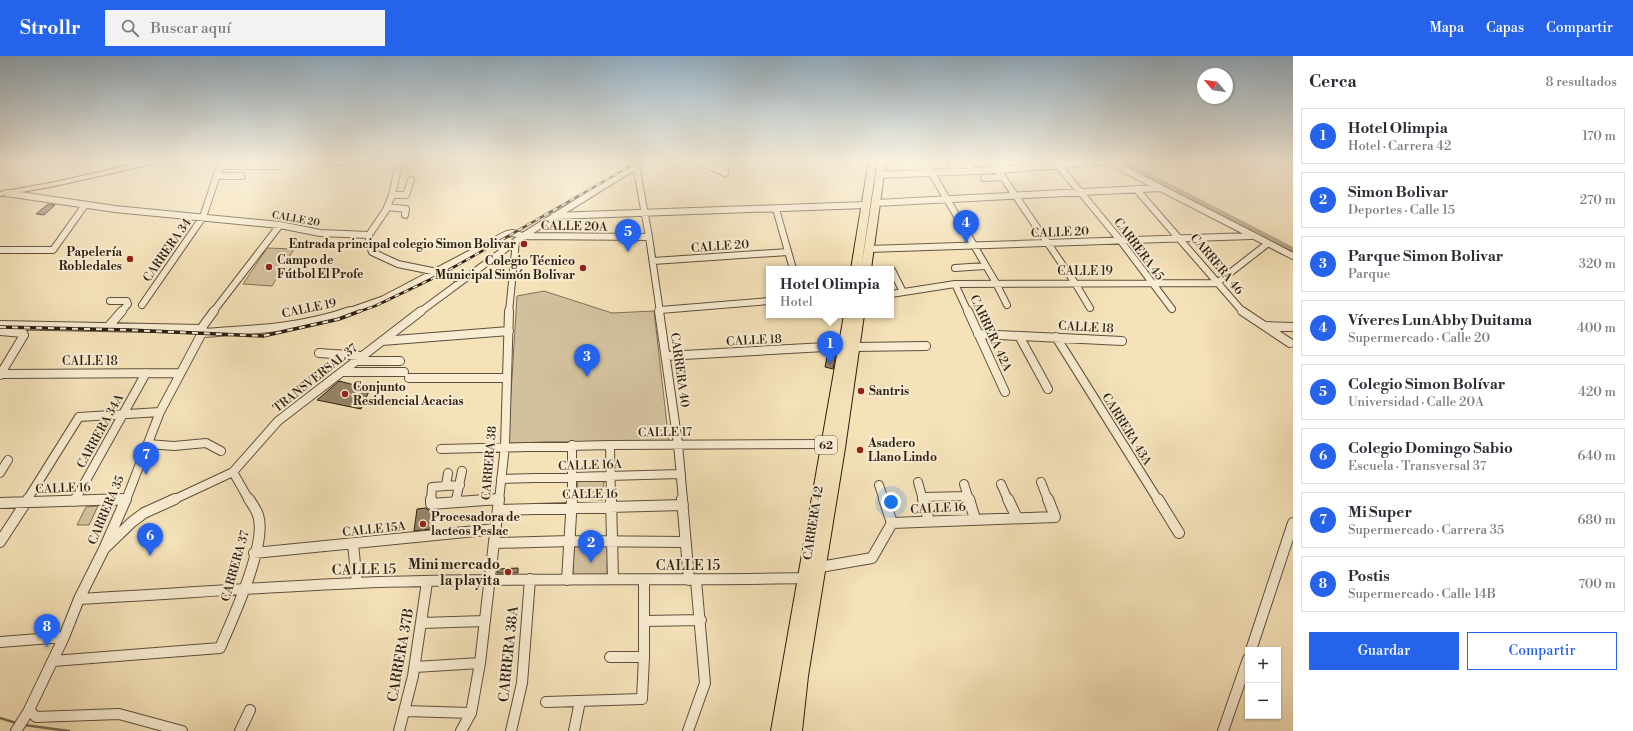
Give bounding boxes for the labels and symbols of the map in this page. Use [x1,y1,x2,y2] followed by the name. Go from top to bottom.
[1197,68,1233,104] north arrow
[271,209,321,229] street label: CALLE 20
[953,210,979,243] pin: 4
[140,215,195,285] street label: CARRERA 34
[1110,215,1167,284] street label: CARRERA 45
[541,218,608,235] street label: CALLE 20A
[615,219,641,252] pin: 5
[1031,224,1089,241] street label: CALLE 20
[1187,231,1246,298] street label: CARRERA 46
[289,237,516,252] place label: Entrada principal colegio Simon Bolivar
[690,237,750,256] street label: CALLE 20
[519,239,529,249] marker: Entrada principal colegio Simon Bolivar
[59,245,123,274] place label: Papelería Robledales
[277,253,364,282] place label: Campo de Fútbol El Profe
[125,254,135,264] marker: Papelería Robledales
[435,254,575,283] place label: Colegio Técnico Municipal Simón Bolivar
[264,262,274,272] marker: Campo de Fútbol El Profe
[578,263,588,273] marker: Colegio Técnico Municipal Simón Bolivar
[1057,264,1113,279] street label: CALLE 19
[966,293,1015,375] street label: CARRERA 42A
[280,295,338,322] street label: CALLE 19
[1058,319,1114,336] street label: CALLE 18
[817,331,843,364] pin: 1
[667,332,692,409] street label: CARRERA 40
[726,332,782,349] street label: CALLE 18
[270,341,361,416] street label: TRANSVERSAL 37
[574,344,600,377] pin: 3
[62,354,118,369] street label: CALLE 18
[353,380,464,409] place label: Conjunto Residencial Acacias
[869,384,909,399] place label: Santris
[856,386,866,396] marker: Santris
[340,389,350,399] marker: Conjunto Residencial Acacias
[1098,390,1155,469] street label: CARRERA 43A
[74,391,127,471] street label: CARRERA 34A
[479,425,500,501] street label: CARRERA 38
[638,425,692,440] street label: CALLE 17
[815,436,837,454] road number: 62
[867,436,937,465] place label: Asadero Llano Lindo
[133,442,159,475] pin: 7
[855,445,865,455] marker: Asadero Llano Lindo
[558,457,623,474] street label: CALLE 16A
[85,473,128,547] street label: CARRERA 35
[35,480,91,497] street label: CALLE 16
[800,485,827,561] street label: CARRERA 42
[562,487,618,502] street label: CALLE 16
[881,492,901,512] your location
[910,500,966,517] street label: CALLE 16
[431,510,521,539] place label: Procesadora de lacteos Peslac
[342,519,407,540] street label: CALLE 15A
[418,519,428,529] marker: Procesadora de lacteos Peslac
[137,523,163,556] pin: 6
[218,529,253,603] street label: CARRERA 37
[578,530,604,563] pin: 2
[408,556,500,590] place label: Mini mercado la playita
[656,557,721,575] street label: CALLE 15
[332,560,397,580] street label: CALLE 15
[503,567,513,577] marker: Mini mercado la playita
[495,605,523,703] street label: CARRERA 38A
[384,607,418,703] street label: CARRERA 37B
[34,614,60,647] pin: 8

